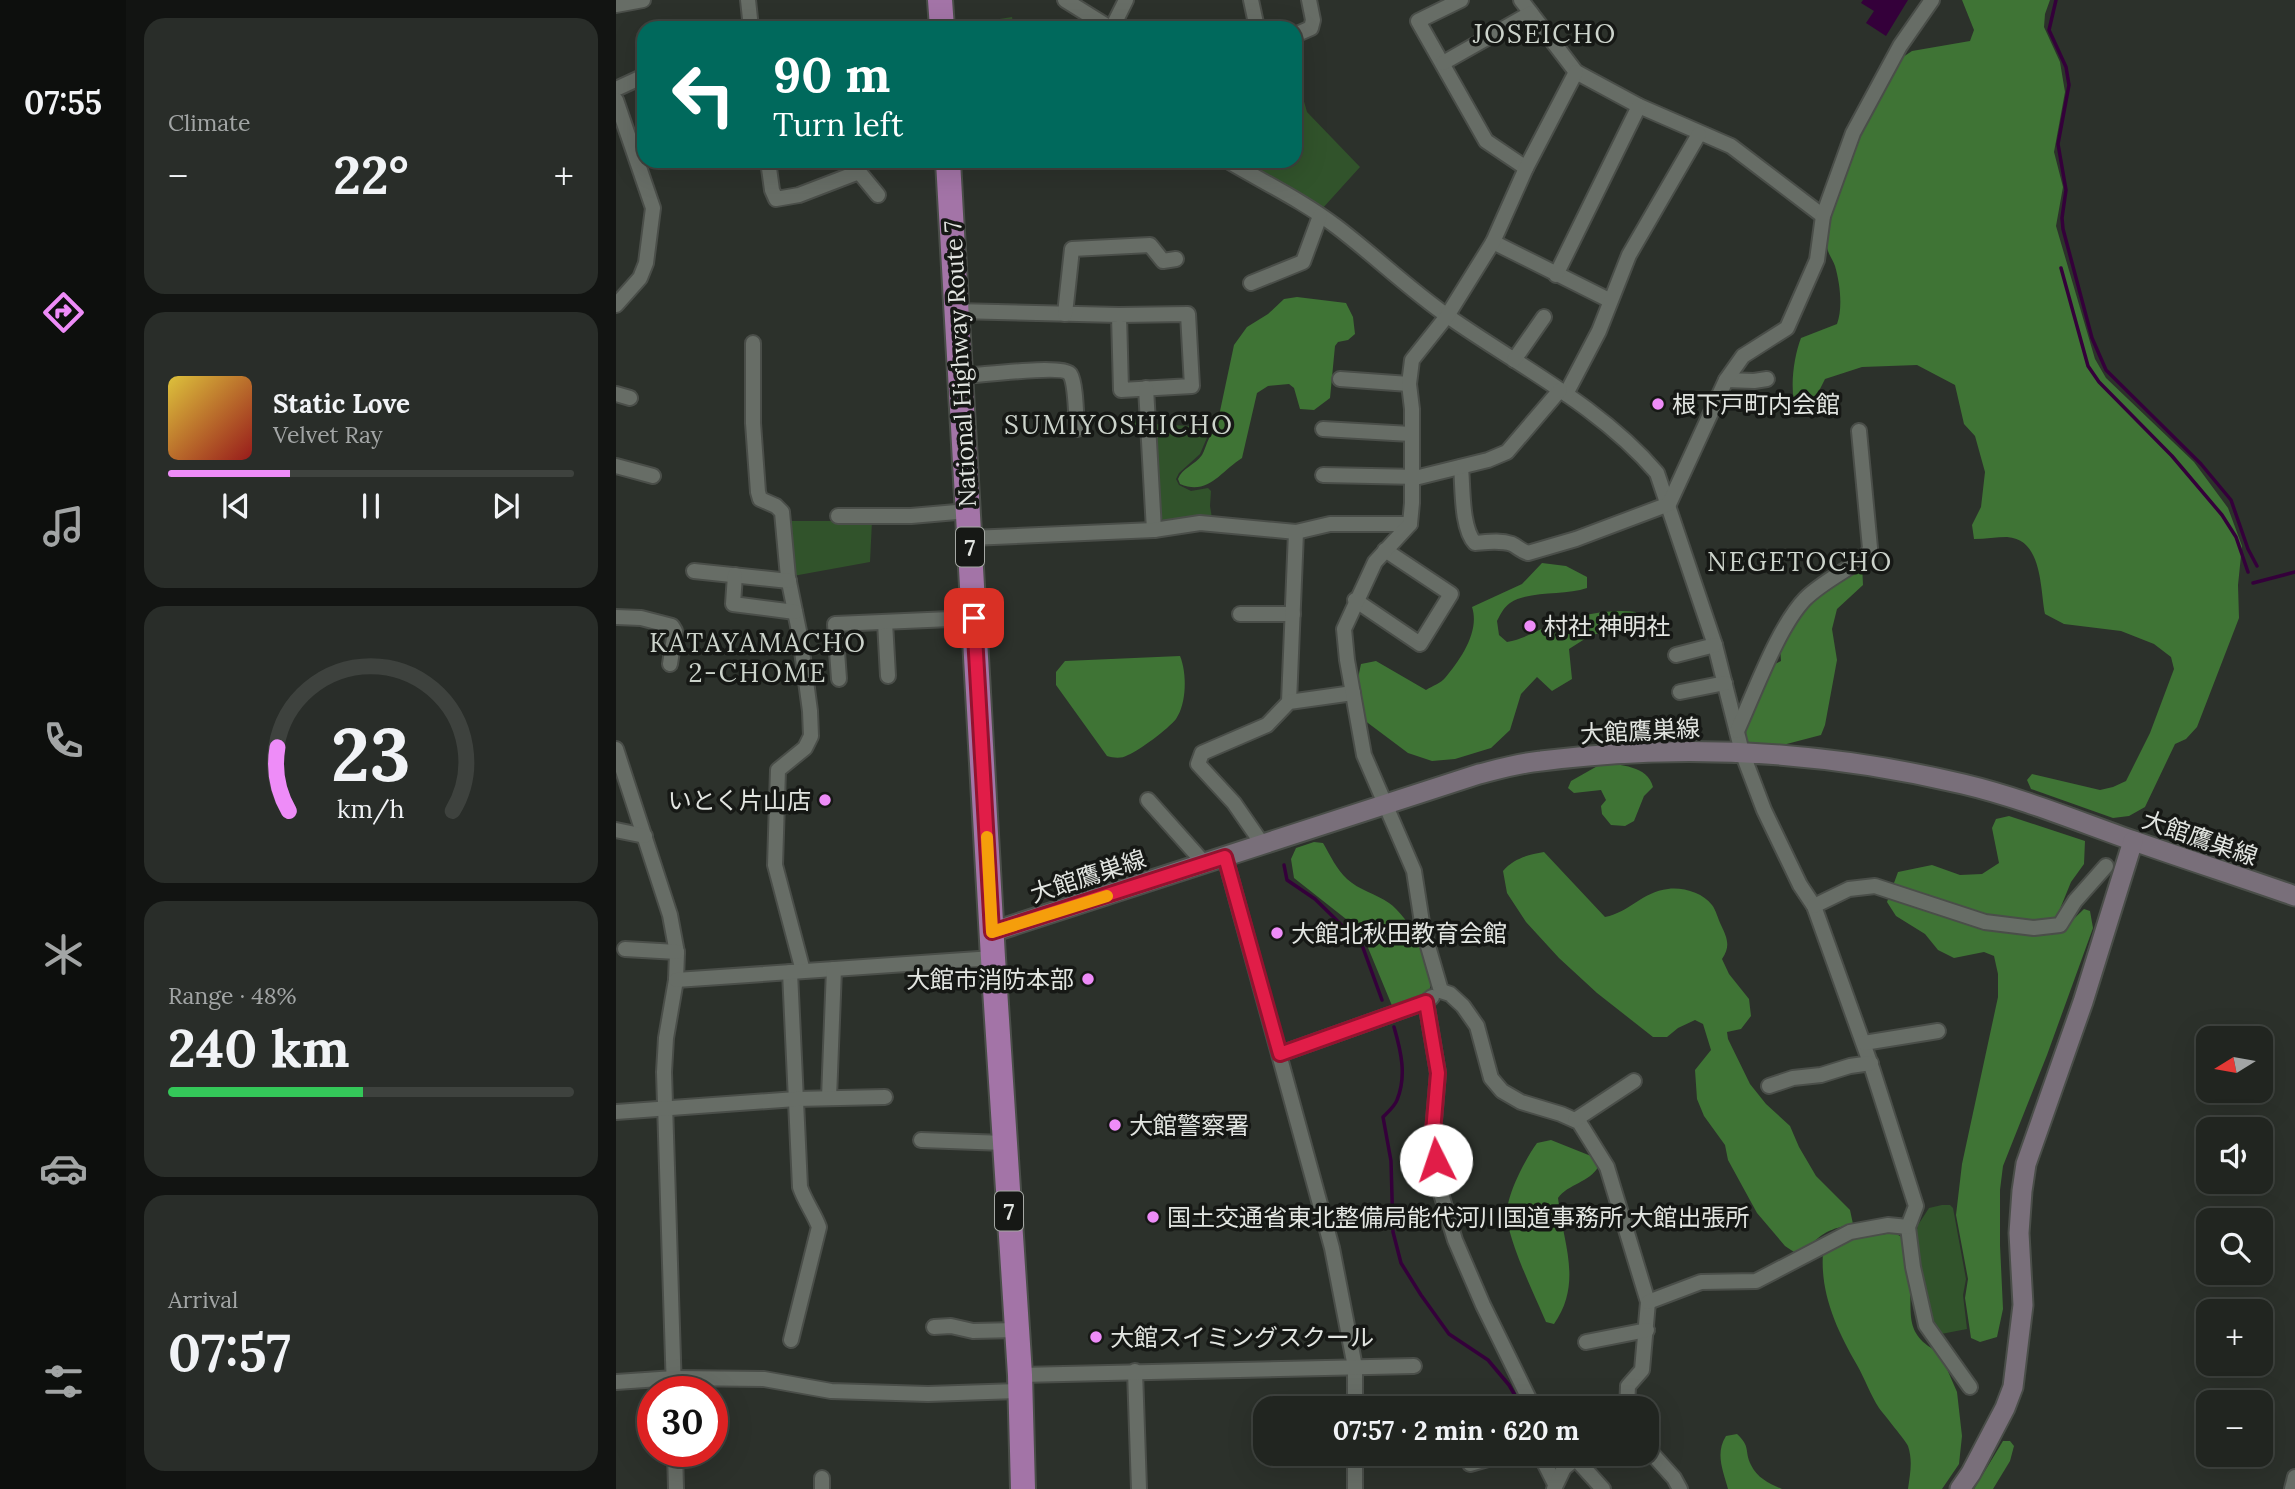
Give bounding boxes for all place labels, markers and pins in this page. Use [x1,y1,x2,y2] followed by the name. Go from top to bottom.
[1672,389,1840,420] place label: 根下戸町内会館
[1650,396,1666,412] marker: 根下戸町内会館
[944,588,1004,648] pin
[1544,611,1670,642] place label: 村社 神明社
[1522,618,1538,634] marker: 村社 神明社
[668,785,811,816] place label: いとく片山店
[817,792,833,808] marker: いとく片山店
[1291,918,1507,949] place label: 大館北秋田教育会館
[1269,925,1285,941] marker: 大館北秋田教育会館
[906,964,1074,995] place label: 大館市消防本部
[1080,971,1096,987] marker: 大館市消防本部
[1129,1110,1249,1141] place label: 大館警察署
[1107,1117,1123,1133] marker: 大館警察署
[1167,1202,1749,1233] place label: 国土交通省東北整備局能代河川国道事務所 大館出張所
[1145,1209,1161,1225] marker: 国土交通省東北整備局能代河川国道事務所 大館出張所
[1110,1322,1374,1353] place label: 大館スイミングスクール
[1088,1329,1104,1345] marker: 大館スイミングスクール

